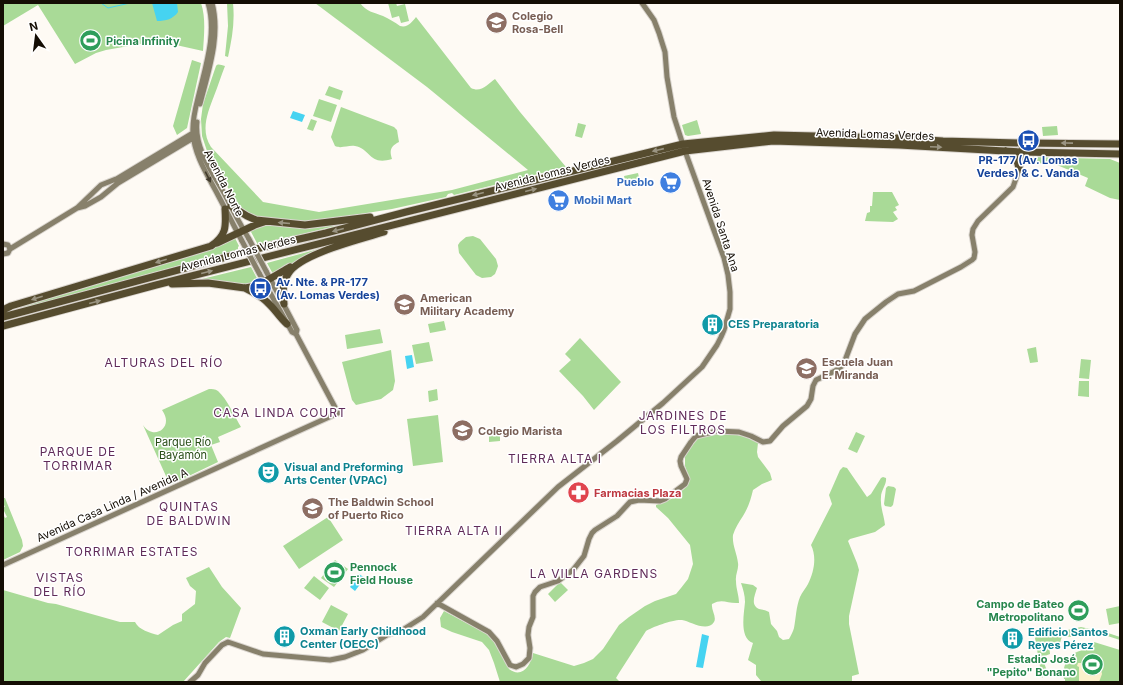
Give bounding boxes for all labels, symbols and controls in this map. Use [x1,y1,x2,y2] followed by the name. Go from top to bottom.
[484,9,510,35] school or university icon: Colegio Rosa-Bell
[512,9,563,36] place label: Colegio Rosa-Bell
[16,16,56,56] north arrow
[28,18,39,34] text: N
[77,28,103,54] sports icon: Picina Infinity
[106,34,180,48] place label: Picina Infinity
[816,125,935,143] street label: Avenida Lomas Verdes
[1015,127,1041,153] bus stop icon: PR-177 (Av. Lomas Verdes) & C. Vanda
[1060,140,1073,146] one-way arrow
[930,144,942,151] one-way arrow
[201,147,247,219] street label: Avenida Norte
[652,147,664,153] one-way arrow
[493,152,611,194] street label: Avenida Lomas Verdes
[977,153,1079,180] place label: PR-177 (Av. Lomas Verdes) & C. Vanda
[657,169,683,195] supermarket icon: Pueblo
[205,171,211,183] one-way arrow
[617,175,654,189] place label: Pueblo
[699,177,743,273] street label: Avenida Santa Ana
[526,187,538,193] one-way arrow
[545,187,571,213] supermarket icon: Mobil Mart
[471,191,483,197] one-way arrow
[574,193,632,207] place label: Mobil Mart
[278,220,290,227] one-way arrow
[332,227,344,233] one-way arrow
[179,232,297,274] street label: Avenida Lomas Verdes
[155,258,167,264] one-way arrow
[202,269,214,275] one-way arrow
[247,275,273,301] bus stop icon: Av. Nte. & PR-177 (Av. Lomas Verdes)
[276,275,380,302] place label: Av. Nte. & PR-177 (Av. Lomas Verdes)
[391,291,417,317] school or university icon: American Military Academy
[420,291,515,318] place label: American Military Academy
[31,295,43,301] one-way arrow
[88,298,101,304] one-way arrow
[699,311,725,337] building icon: CES Preparatoria
[728,317,819,331] place label: CES Preparatoria
[105,355,223,370] district label: ALTURAS DEL RÍO
[793,355,819,381] school or university icon: Escuela Juan E. Miranda
[822,355,893,382] place label: Escuela Juan E. Miranda
[213,405,347,420] district label: CASA LINDA COURT
[639,408,727,437] district label: JARDINES DE LOS FILTROS
[449,418,475,444] school or university icon: Colegio Marista
[478,424,563,438] place label: Colegio Marista
[155,435,212,462] park label: Parque Río Bayamón
[40,444,116,473] district label: PARQUE DE TORRIMAR
[508,451,602,466] district label: TIERRA ALTA I
[255,460,281,486] theatre icon: Visual and Preforming Arts Center (VPAC)
[284,460,403,487] place label: Visual and Preforming Arts Center (VPAC)
[34,465,190,545] street label: Avenida Casa Linda / Avenida A
[566,480,592,506] pharmacy icon: Farmacias Plaza
[594,486,681,500] place label: Farmacias Plaza
[299,495,325,521] school or university icon: The Baldwin School of Puerto Rico
[328,495,434,522] place label: The Baldwin School of Puerto Rico
[147,499,231,528] district label: QUINTAS DE BALDWIN
[405,523,503,538] district label: TIERRA ALTA II
[65,544,199,559] district label: TORRIMAR ESTATES
[322,560,348,586] sports icon: Pennock Field House
[350,560,413,587] place label: Pennock Field House
[530,566,658,581] district label: LA VILLA GARDENS
[33,570,87,599] district label: VISTAS DEL RÍO
[976,597,1064,624] place label: Campo de Bateo Metropolitano
[1066,597,1092,623] sports icon: Campo de Bateo Metropolitano
[272,624,298,650] building icon: Oxman Early Childhood Center (OECC)
[300,624,426,651] place label: Oxman Early Childhood Center (OECC)
[999,625,1025,651] building icon: Edificio Santos Reyes Pérez
[1028,625,1108,652] place label: Edificio Santos Reyes Pérez
[986,652,1076,679] place label: Estadio José "Pepito" Bonano
[1079,652,1105,678] sports icon: Estadio José "Pepito" Bonano

